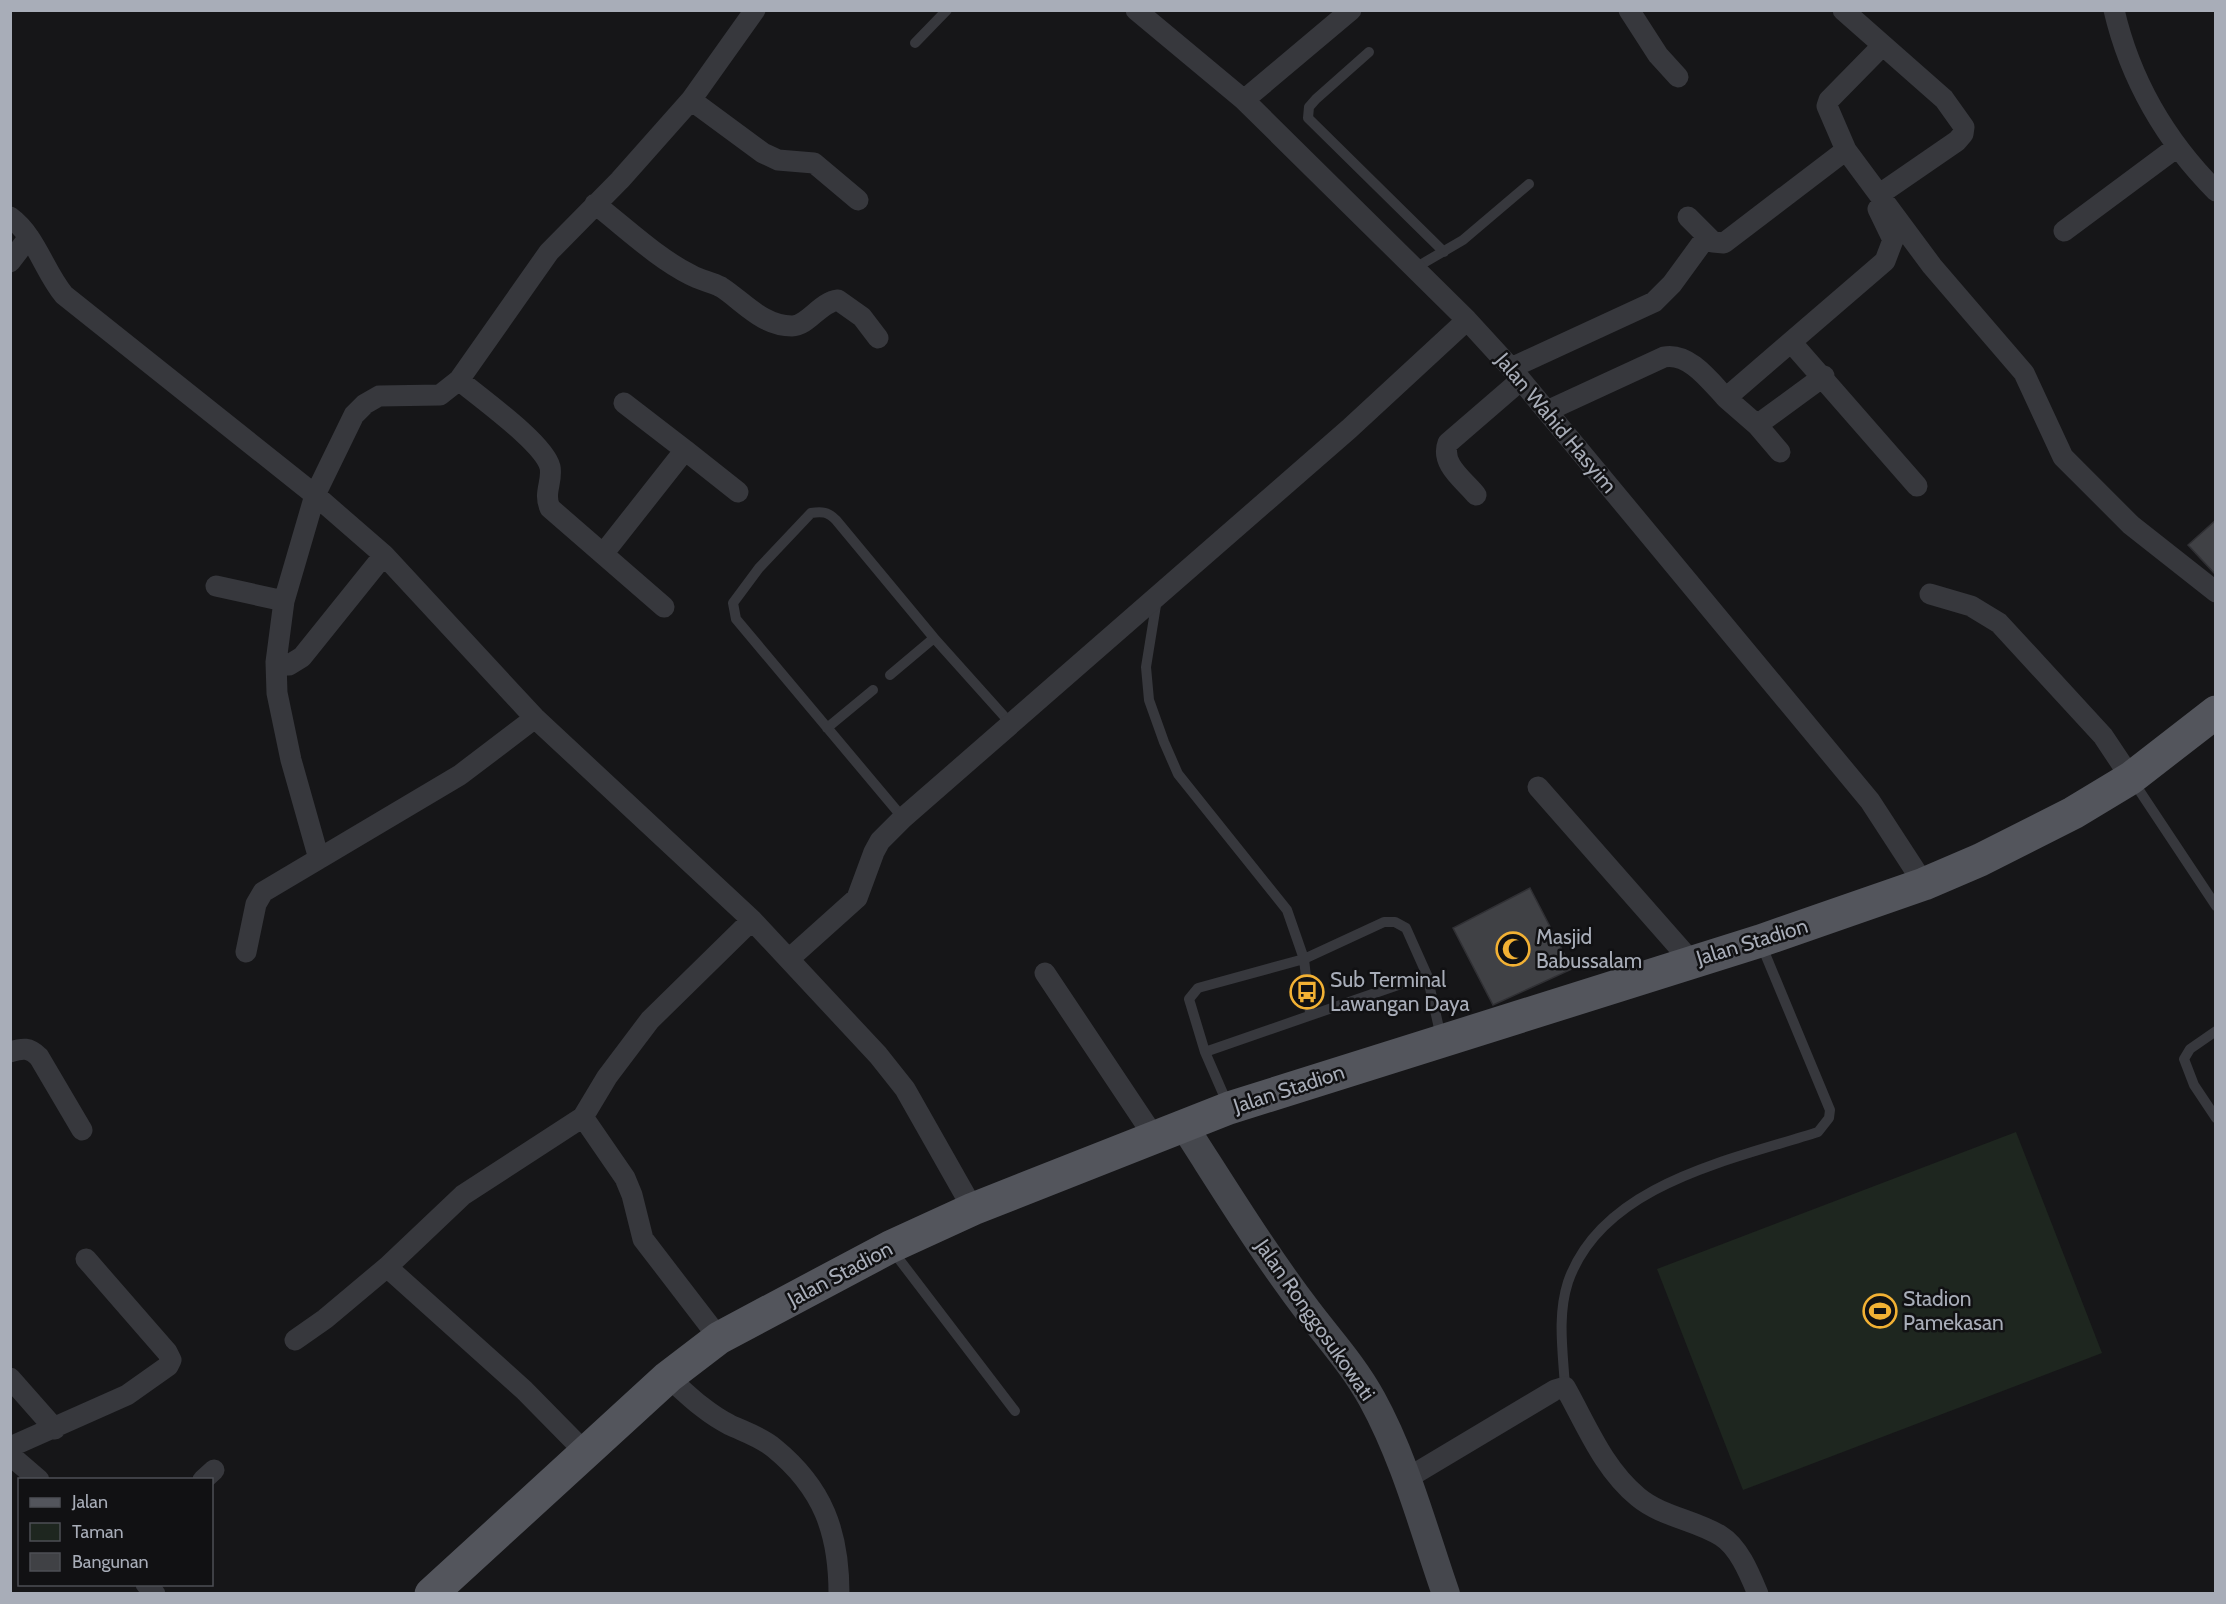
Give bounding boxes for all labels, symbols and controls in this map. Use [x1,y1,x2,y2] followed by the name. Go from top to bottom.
[1490,347,1622,498] street label: Jalan Wahid Hasyim
[1692,913,1811,971] street label: Jalan Stadion
[1536,924,1642,973] place label: Masjid Babussalam
[1495,931,1531,967] mosque icon: Masjid Babussalam
[1330,967,1470,1016] place label: Sub Terminal Lawangan Daya
[1289,974,1325,1010] bus stop icon: Sub Terminal Lawangan Daya
[1229,1059,1348,1119] street label: Jalan Stadion
[1250,1233,1381,1405] street label: Jalan Ronggosukowati
[782,1235,897,1312] street label: Jalan Stadion
[1903,1286,2004,1335] place label: Stadion Pamekasan
[1862,1293,1898,1329] sports icon: Stadion Pamekasan
[18,1478,213,1586] legend
[71,1491,108,1513] text: Jalan
[72,1521,124,1543] text: Taman
[72,1551,149,1573] text: Bangunan

